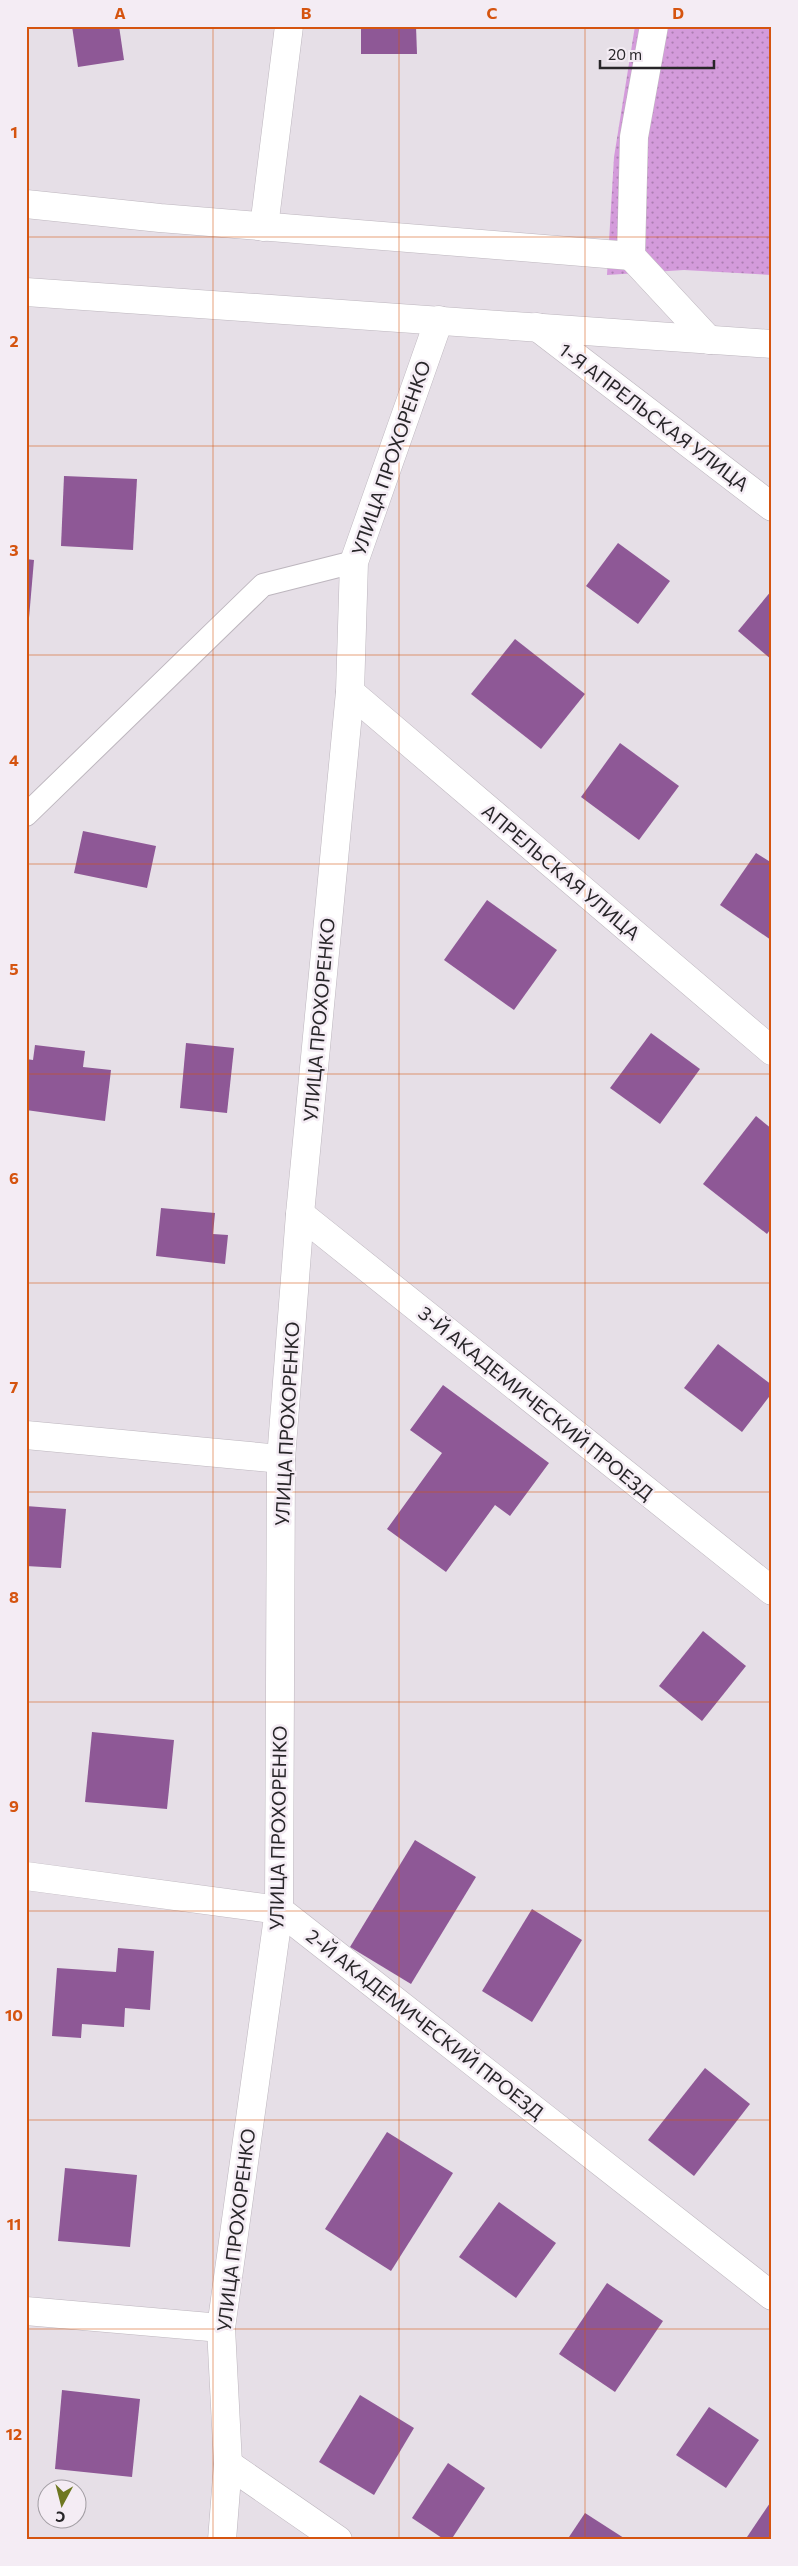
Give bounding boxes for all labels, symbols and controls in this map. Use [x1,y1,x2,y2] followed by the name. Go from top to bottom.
[114,3,126,22] text: A
[301,3,312,22] text: B
[487,3,498,22] text: C
[672,3,684,22] text: D
[600,38,714,70] scale bar
[608,45,642,63] text: 20 m
[10,122,18,141] text: 1
[9,331,19,350] text: 2
[555,338,754,496] street label: 1-Я АПРЕЛЬСКАЯ УЛИЦА
[346,357,435,558] street label: УЛИЦА ПРОХОРЕНКО
[9,540,19,559] text: 3
[9,750,19,769] text: 4
[478,799,645,944] street label: АПРЕЛЬСКАЯ УЛИЦА
[298,917,339,1123] street label: УЛИЦА ПРОХОРЕНКО
[9,959,19,978] text: 5
[9,1168,19,1187] text: 6
[414,1301,658,1505] street label: 3-Й АКАДЕМИЧЕСКИЙ ПРОЕЗД
[270,1321,303,1527] street label: УЛИЦА ПРОХОРЕНКО
[10,1377,19,1396] text: 7
[9,1587,19,1606] text: 8
[264,1725,291,1931] street label: УЛИЦА ПРОХОРЕНКО
[9,1796,19,1815] text: 9
[302,1924,549,2124] street label: 2-Й АКАДЕМИЧЕСКИЙ ПРОЕЗД
[5,2005,23,2024] text: 10
[212,2127,259,2333] street label: УЛИЦА ПРОХОРЕНКО
[7,2214,21,2233] text: 11
[6,2424,22,2443] text: 12
[38,2478,88,2528] north arrow
[55,2508,66,2526] text: С

